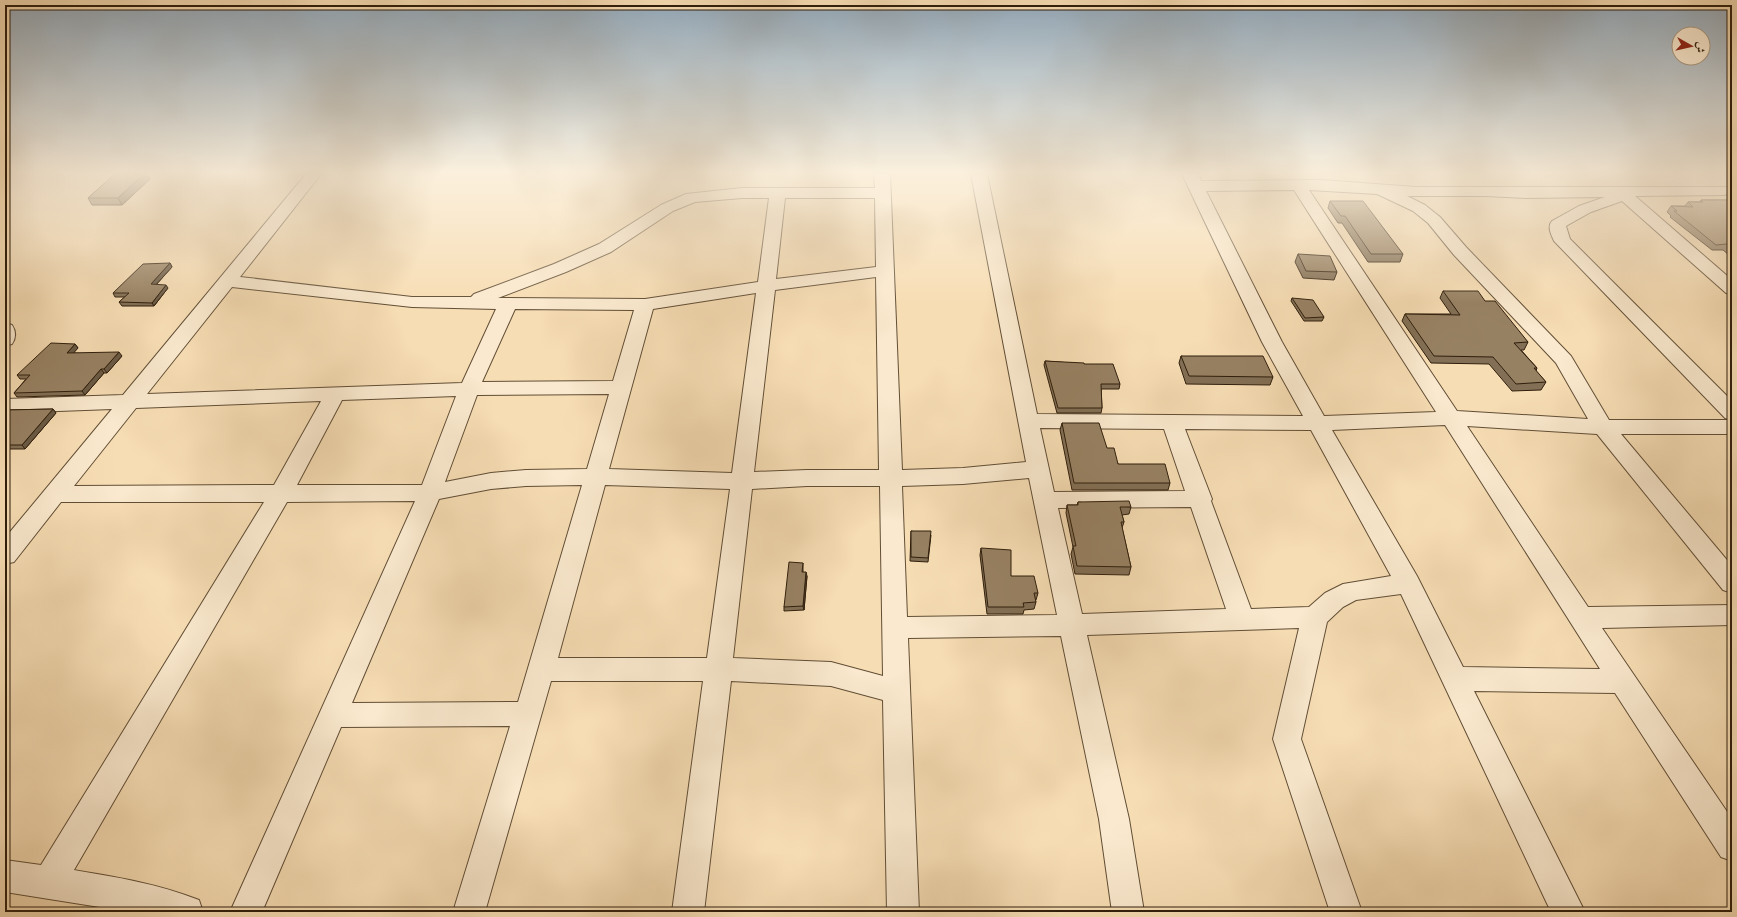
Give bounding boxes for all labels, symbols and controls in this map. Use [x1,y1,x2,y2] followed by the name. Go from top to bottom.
[1671,26,1711,66] north arrow
[1691,41,1708,54] text: ش

